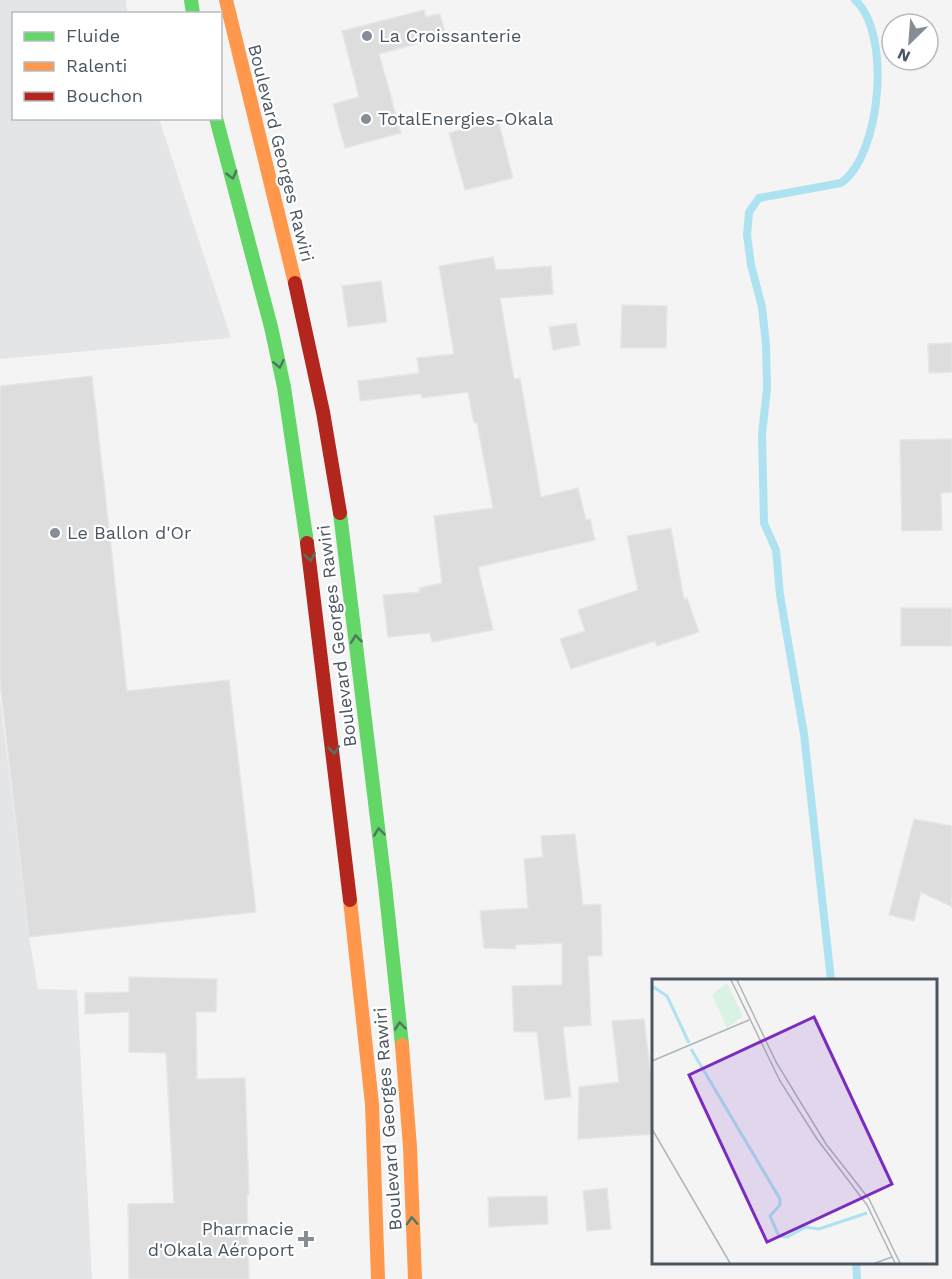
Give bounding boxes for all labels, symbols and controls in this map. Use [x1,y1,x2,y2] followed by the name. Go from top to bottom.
[12,12,222,120] legend
[880,12,940,72] north arrow
[66,25,120,46] text: Fluide
[379,25,521,46] place label: La Croissanterie
[360,29,374,43] marker: La Croissanterie
[244,42,319,264] street label: Boulevard Georges Rawiri
[894,44,913,66] text: N
[66,55,127,76] text: Ralenti
[66,85,143,106] text: Bouchon
[378,108,553,129] place label: TotalEnergies-Okala
[359,112,373,126] marker: TotalEnergies-Okala
[225,169,237,180] one-way arrow
[272,359,285,369] one-way arrow
[67,522,191,543] place label: Le Ballon d'Or
[312,524,361,748] street label: Boulevard Georges Rawiri
[48,526,62,540] marker: Le Ballon d'Or
[303,552,316,561] one-way arrow
[350,634,363,643] one-way arrow
[327,746,340,755] one-way arrow
[373,828,386,837] one-way arrow
[652,979,937,1264] inset map
[369,1007,406,1231] street label: Boulevard Georges Rawiri
[394,1021,407,1031] one-way arrow
[406,1216,419,1225] one-way arrow
[148,1218,294,1260] place label: Pharmacie d'Okala Aéroport
[299,1232,313,1246] marker: Pharmacie d'Okala Aéroport

